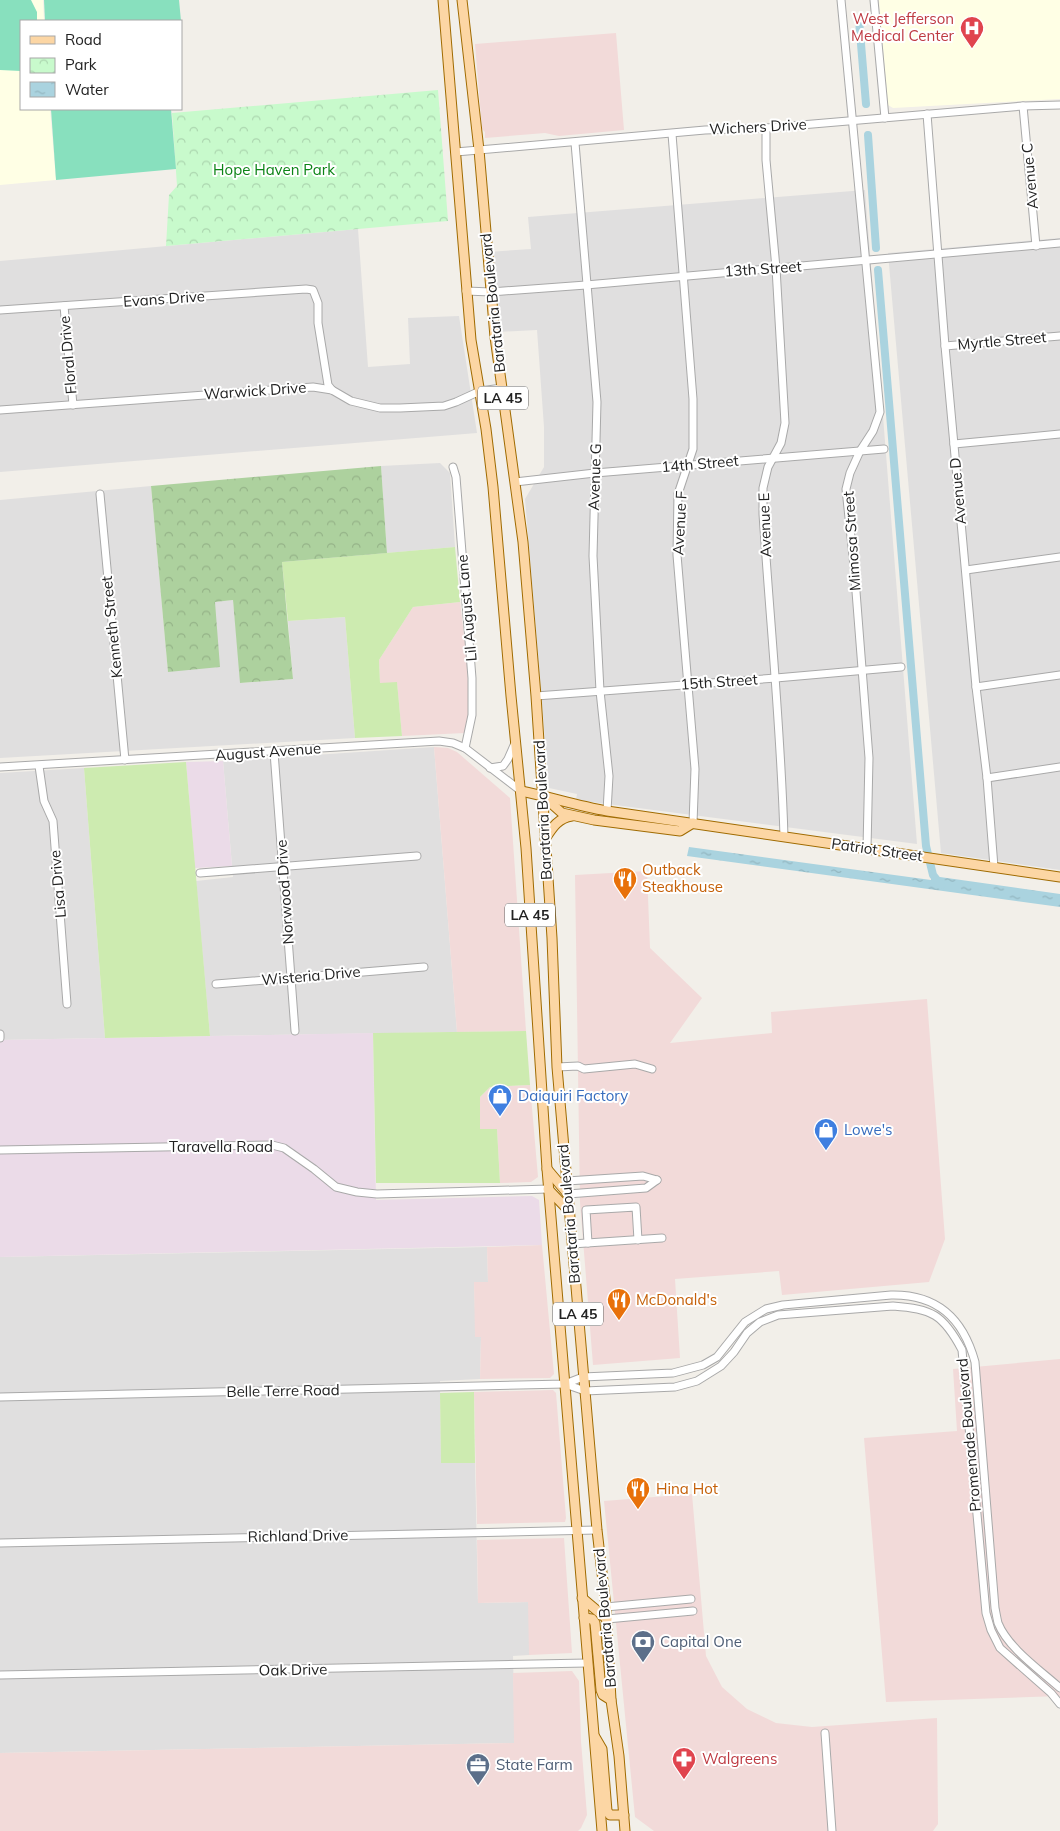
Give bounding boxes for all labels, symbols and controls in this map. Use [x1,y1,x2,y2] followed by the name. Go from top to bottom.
[851,9,955,45] place label: West Jefferson Medical Center
[959,15,985,49] hospital icon: West Jefferson Medical Center
[20,20,182,110] legend
[65,30,102,49] text: Road
[65,55,97,74] text: Park
[65,80,109,99] text: Water
[709,114,807,139] street label: Wichers Drive
[1017,142,1042,210] street label: Avenue C
[213,160,335,179] park label: Hope Haven Park
[476,232,509,374] street label: Barataria Boulevard
[724,256,802,281] street label: 13th Street
[122,286,205,311] street label: Evans Drive
[55,315,80,395] street label: Floral Drive
[957,327,1047,354] street label: Myrtle Street
[203,377,307,404] street label: Warwick Drive
[478,386,528,409] road number: LA 45
[584,443,605,511] street label: Avenue G
[661,451,739,476] street label: 14th Street
[945,457,970,525] street label: Avenue D
[668,490,691,556] street label: Avenue F
[839,490,864,592] street label: Mimosa Street
[754,492,775,558] street label: Avenue E
[452,554,481,662] street label: Lil August Lane
[97,575,126,679] street label: Kenneth Street
[680,669,758,694] street label: 15th Street
[214,738,322,765] street label: August Avenue
[529,740,556,880] street label: Barataria Boulevard
[830,834,924,865] street label: Patriot Street
[271,839,298,945] street label: Norwood Drive
[45,849,70,919] street label: Lisa Drive
[642,860,723,896] place label: Outback Steakhouse
[612,866,638,900] restaurant icon: Outback Steakhouse
[505,904,555,926] road number: LA 45
[261,962,361,989] street label: Wisteria Drive
[487,1083,513,1117] shop icon: Daiquiri Factory
[518,1086,628,1105] place label: Daiquiri Factory
[813,1117,839,1151] shop icon: Lowe's
[844,1120,892,1139] place label: Lowe's
[169,1137,273,1156] street label: Taravella Road
[553,1143,584,1285] street label: Barataria Boulevard
[606,1287,632,1321] restaurant icon: McDonald's
[636,1290,717,1309] place label: McDonald's
[553,1302,603,1326] road number: LA 45
[952,1358,985,1513] street label: Promenade Boulevard
[226,1380,340,1401] street label: Belle Terre Road
[625,1476,651,1510] restaurant icon: Hina Hot
[656,1479,718,1498] place label: Hina Hot
[247,1525,348,1546] street label: Richland Drive
[589,1547,620,1689] street label: Barataria Boulevard
[630,1629,656,1663] bank icon: Capital One
[660,1632,742,1651] place label: Capital One
[259,1659,327,1680] street label: Oak Drive
[671,1746,697,1780] pharmacy icon: Walgreens
[702,1749,777,1768] place label: Walgreens
[465,1752,491,1786] office icon: State Farm
[496,1755,573,1774] place label: State Farm

